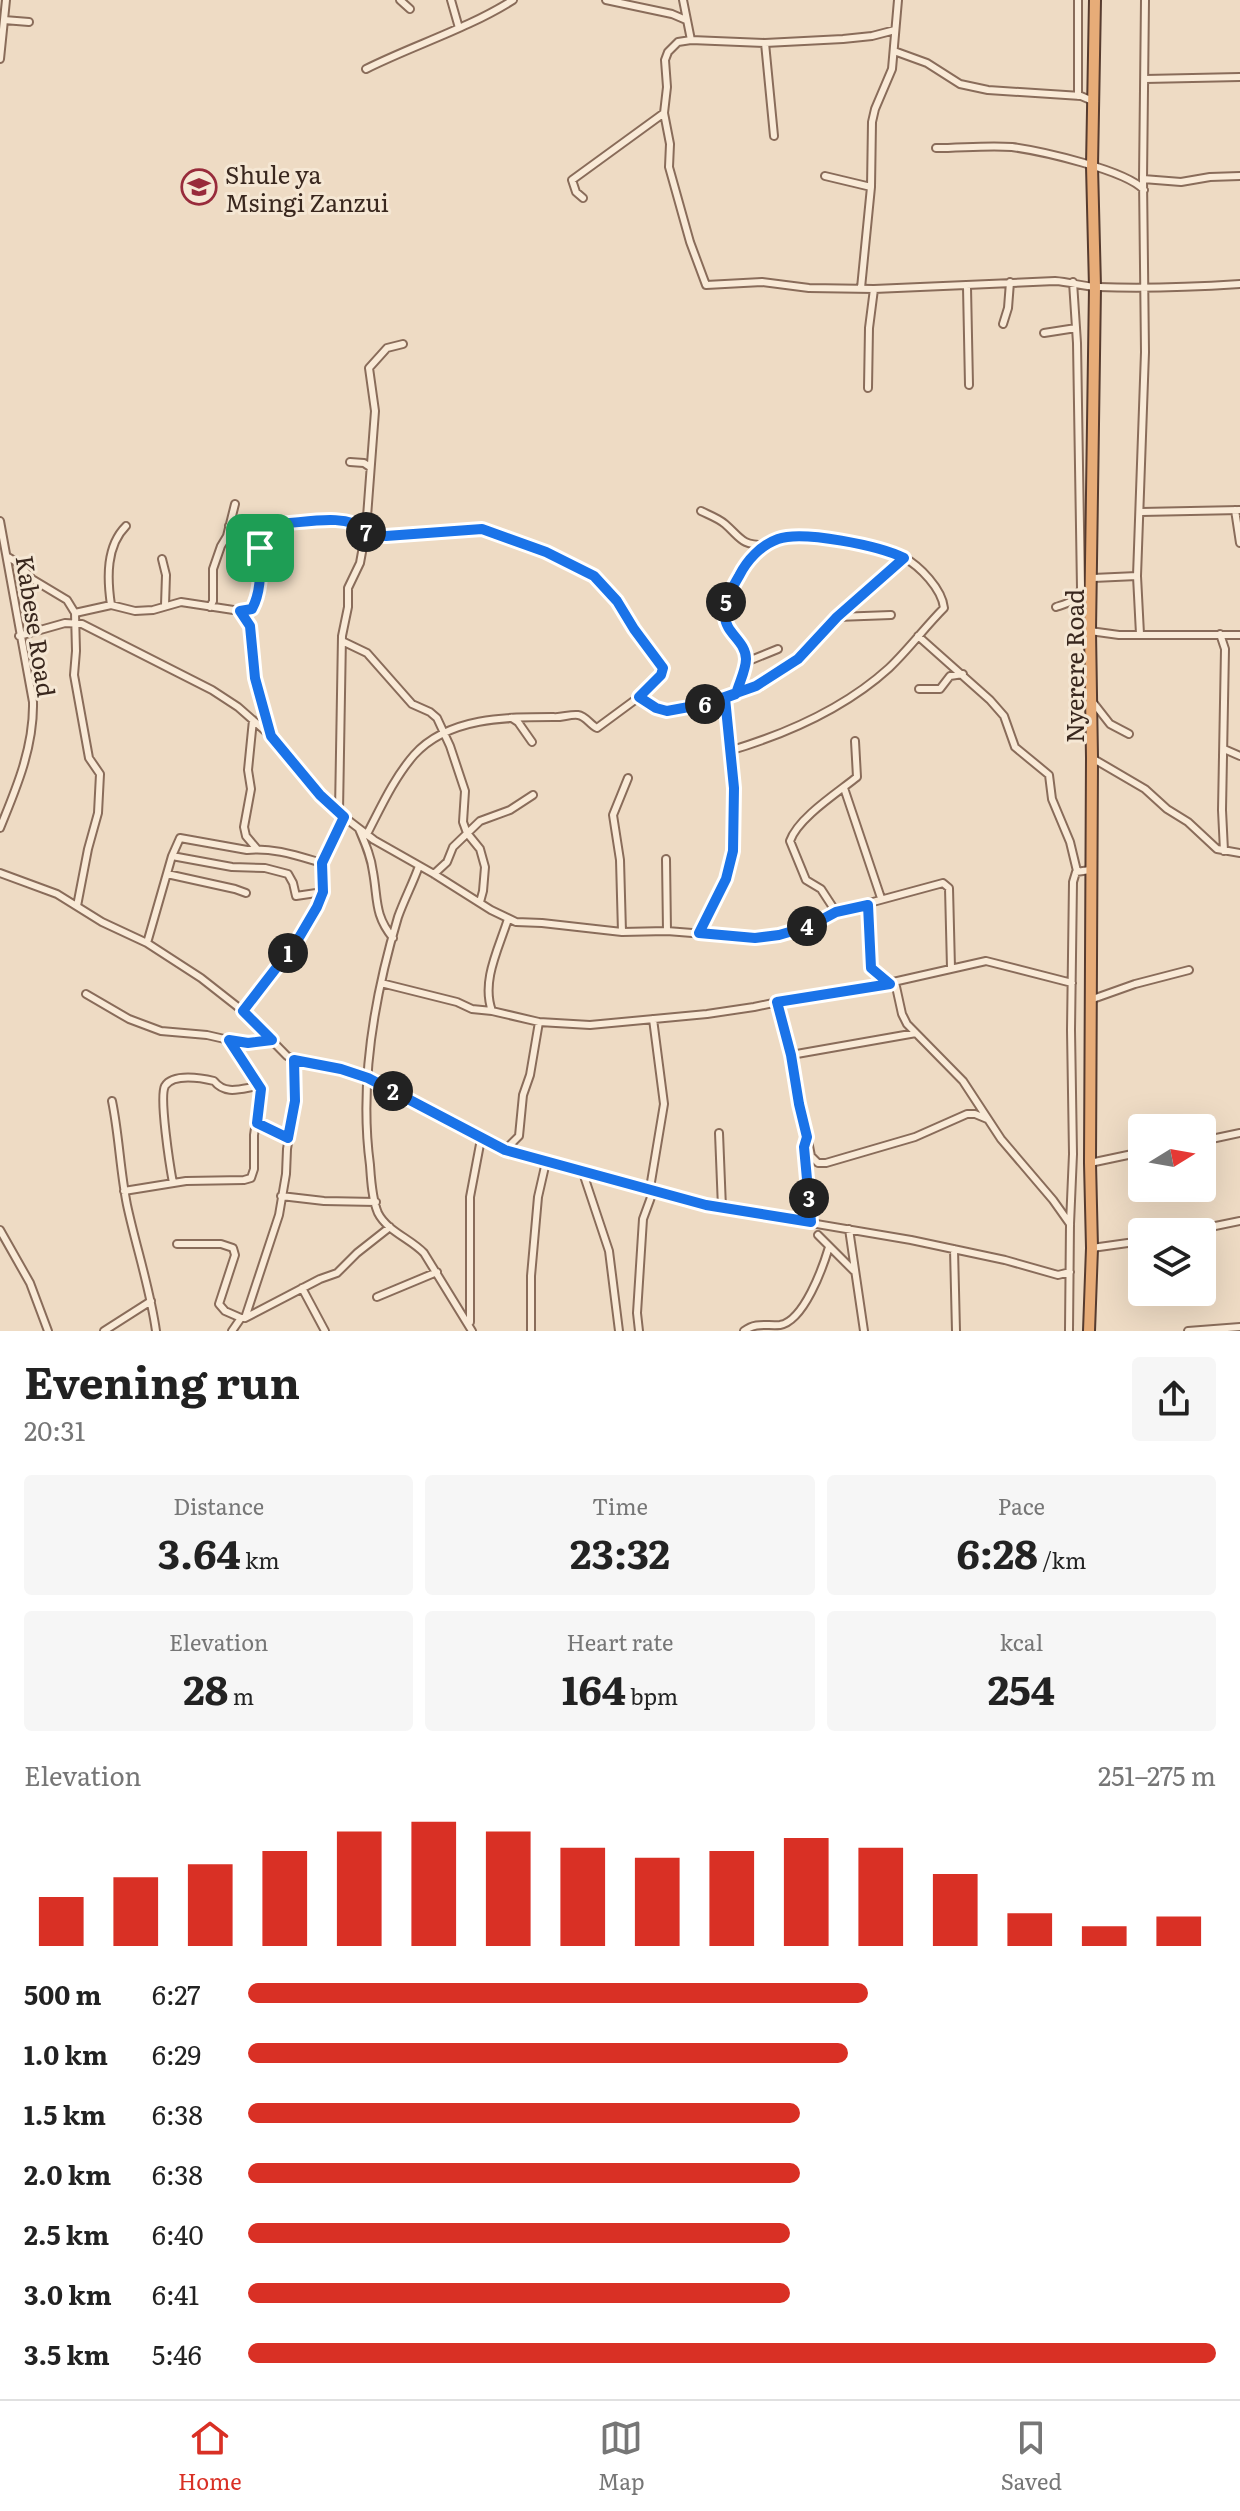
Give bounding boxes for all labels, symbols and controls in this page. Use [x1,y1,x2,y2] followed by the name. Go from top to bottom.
[225,156,389,219] place label: Shule ya Msingi Zanzui
[180,168,218,206] school or university icon: Shule ya Msingi Zanzui
[346,512,386,552] pin: 7
[226,514,294,582] pin
[360,515,372,548] text: 7
[238,526,282,570] icon: arrive
[9,553,66,700] street label: Kabese Road
[706,582,746,622] pin: 5
[720,585,732,618] text: 5
[1056,589,1091,743] street label: Nyerere Road
[685,684,725,724] pin: 6
[699,687,711,720] text: 6
[787,906,827,946] pin: 4
[800,909,814,942] text: 4
[268,933,308,973] pin: 1
[283,936,293,969] text: 1
[373,1071,413,1111] pin: 2
[387,1074,399,1107] text: 2
[1128,1114,1216,1202] north arrow
[1128,1114,1216,1306] map controls
[789,1178,829,1218] pin: 3
[803,1181,815,1214] text: 3
[1128,1218,1216,1306] button: layers
[24,1347,300,1413] text: Evening run
[1132,1357,1216,1441] button: share
[24,1410,85,1449] text: 20:31
[173,1489,264,1522] text: Distance
[592,1489,648,1522] text: Time
[998,1489,1045,1522] text: Pace
[158,1522,241,1581] text: 3.64
[570,1522,670,1581] text: 23:32
[956,1522,1038,1581] text: 6:28
[241,1543,280,1576] text: km
[1038,1543,1086,1576] text: /km
[169,1625,268,1658] text: Elevation
[567,1625,673,1658] text: Heart rate
[1000,1625,1043,1658] text: kcal
[183,1658,228,1717] text: 28
[562,1658,626,1717] text: 164
[988,1658,1055,1717] text: 254
[228,1679,254,1712] text: m
[626,1679,678,1712] text: bpm
[24,1755,142,1794] text: Elevation
[1098,1755,1216,1794] text: 251–275 m
[24,1974,101,2013] text: 500 m
[152,1974,200,2013] text: 6:27
[24,2034,108,2073] text: 1.0 km
[152,2034,201,2073] text: 6:29
[24,2094,106,2133] text: 1.5 km
[152,2094,203,2133] text: 6:38
[24,2154,111,2193] text: 2.0 km
[152,2154,203,2193] text: 6:38
[24,2214,109,2253] text: 2.5 km
[152,2214,203,2253] text: 6:40
[24,2274,112,2313] text: 3.0 km
[152,2274,199,2313] text: 6:41
[24,2334,110,2373] text: 3.5 km
[152,2334,202,2373] text: 5:46
[178,2416,242,2497] tab: Home
[598,2416,645,2497] tab: Map
[1001,2416,1062,2497] tab: Saved

